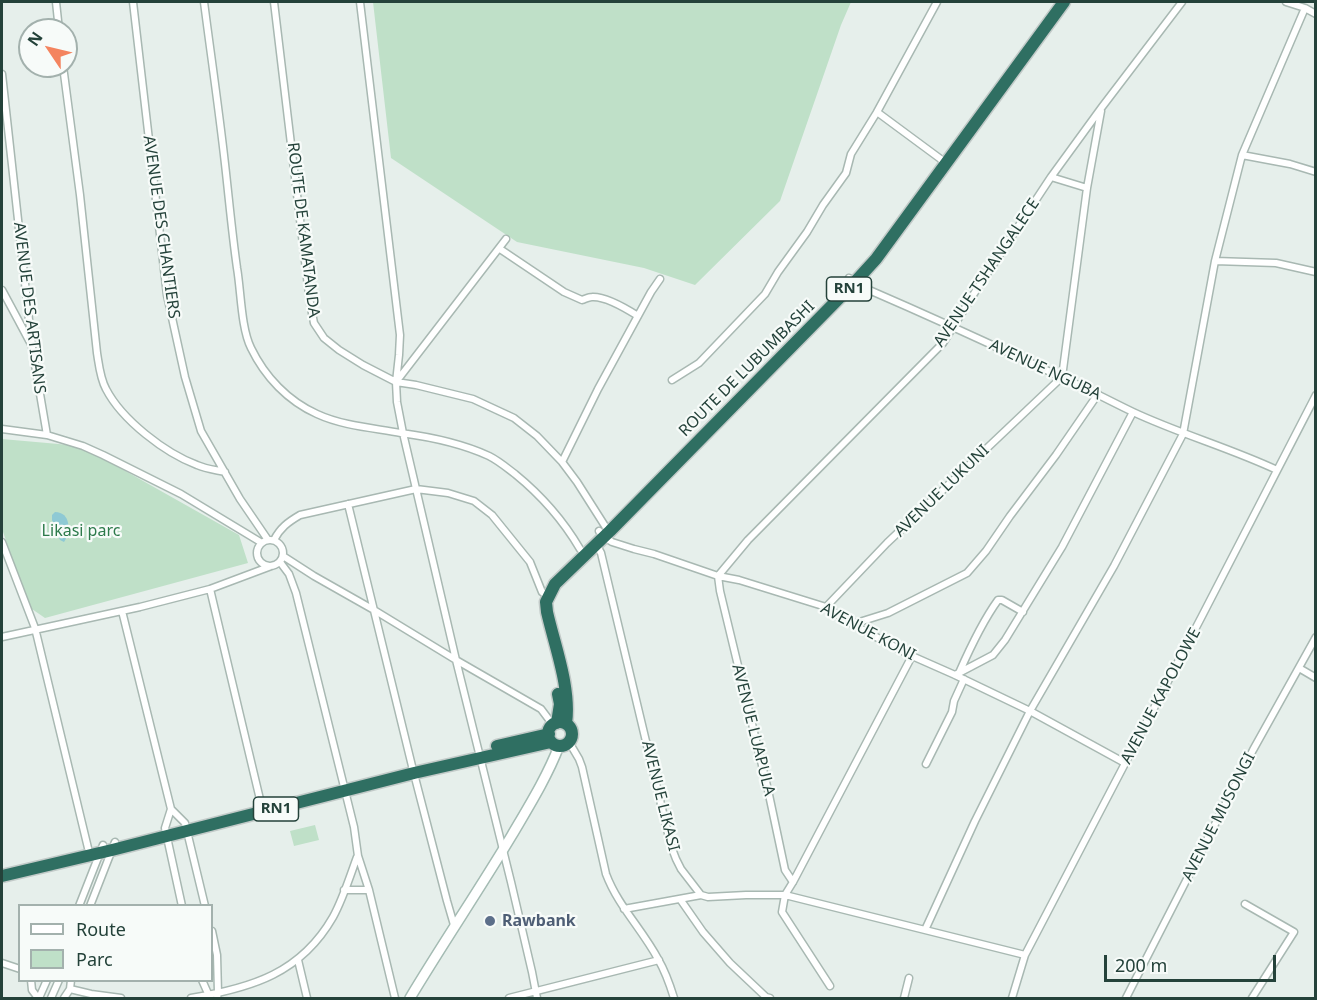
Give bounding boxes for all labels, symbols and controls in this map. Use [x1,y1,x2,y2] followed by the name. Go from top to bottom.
[18,18,78,78] north arrow
[22,27,48,50] text: N
[139,134,183,320] street label: AVENUE DES CHANTIERS
[283,141,323,319] street label: ROUTE DE KAMATANDA
[930,195,1044,351] street label: AVENUE TSHANGALECE
[9,221,49,395] street label: AVENUE DES ARTISANS
[826,277,872,301] road number: RN1
[675,297,819,441] street label: ROUTE DE LUBUMBASHI
[986,336,1104,404] street label: AVENUE NGUBA
[891,441,993,541] street label: AVENUE LUKUNI
[42,521,120,541] park label: Likasi parc
[817,599,919,665] street label: AVENUE KONI
[1117,625,1205,767] street label: AVENUE KAPOLOWE
[727,662,779,798] street label: AVENUE LUAPULA
[637,739,683,853] street label: AVENUE LIKASI
[1178,750,1260,884] street label: AVENUE MUSONGI
[254,797,298,821] road number: RN1
[18,904,213,982] legend
[502,911,576,931] place label: Rawbank
[483,914,497,928] marker: Rawbank
[76,917,126,941] text: Route
[1107,943,1280,981] scale bar
[76,947,113,971] text: Parc
[1115,953,1167,977] text: 200 m

